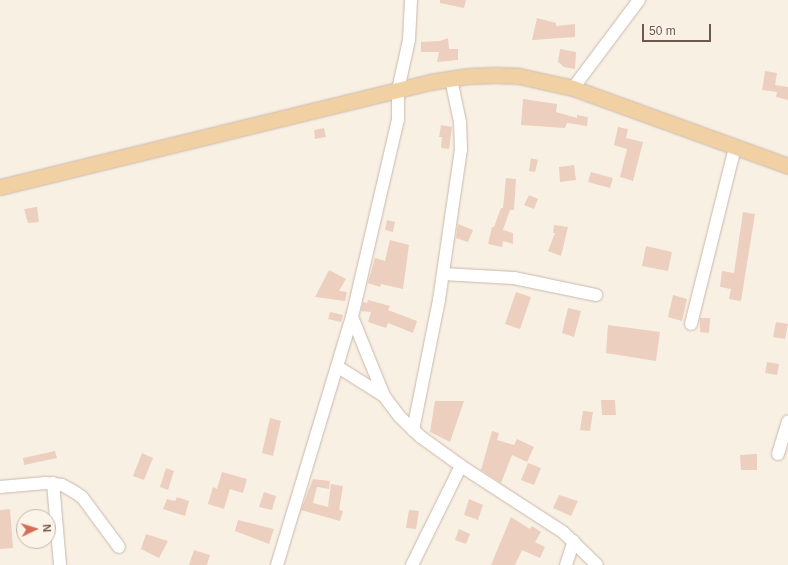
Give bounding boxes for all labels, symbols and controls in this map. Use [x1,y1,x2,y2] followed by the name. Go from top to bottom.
[644,16,713,42] scale bar
[649,24,676,38] text: 50 m
[16,509,56,549] north arrow
[41,524,53,533] text: N

